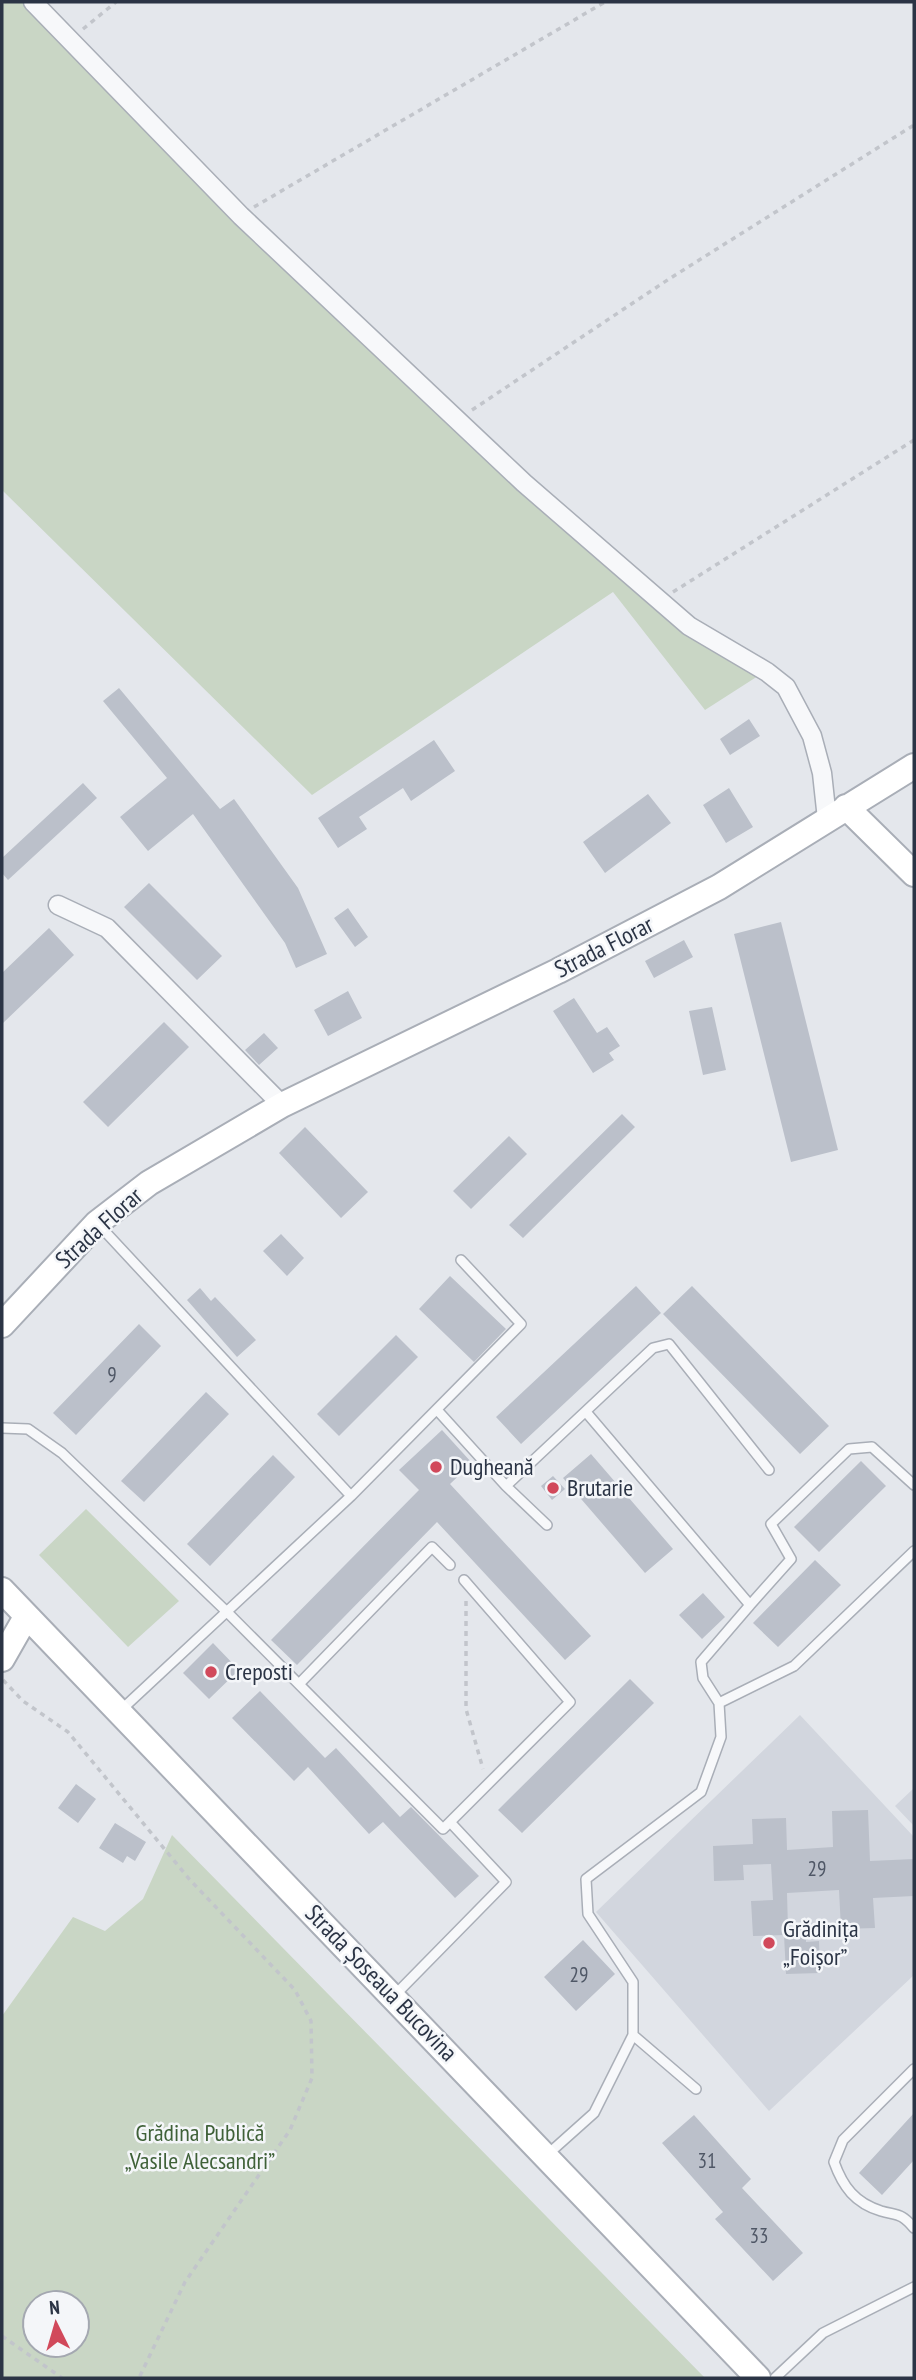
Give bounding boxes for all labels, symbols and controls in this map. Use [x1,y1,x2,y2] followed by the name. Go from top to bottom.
[549,908,659,985] street label: Strada Florar
[49,1180,149,1275] street label: Strada Florar
[107,1361,117,1388] house number: 9
[450,1451,534,1482] place label: Dugheană
[428,1459,444,1475] marker: Dugheană
[567,1472,633,1503] place label: Brutarie
[545,1480,561,1496] marker: Brutarie
[225,1656,293,1687] place label: Creposti
[203,1664,219,1680] marker: Creposti
[808,1855,826,1882] house number: 29
[299,1898,464,2068] street label: Strada Șoseaua Bucovina
[783,1913,859,1972] place label: Grădinița „Foișor”
[761,1935,777,1951] marker: Grădinița „Foișor”
[570,1961,588,1988] house number: 29
[125,2117,275,2176] park label: Grădina Publică „Vasile Alecsandri”
[698,2147,716,2174] house number: 31
[750,2222,768,2249] house number: 33
[21,2289,91,2359] north arrow
[48,2295,61,2319] text: N

